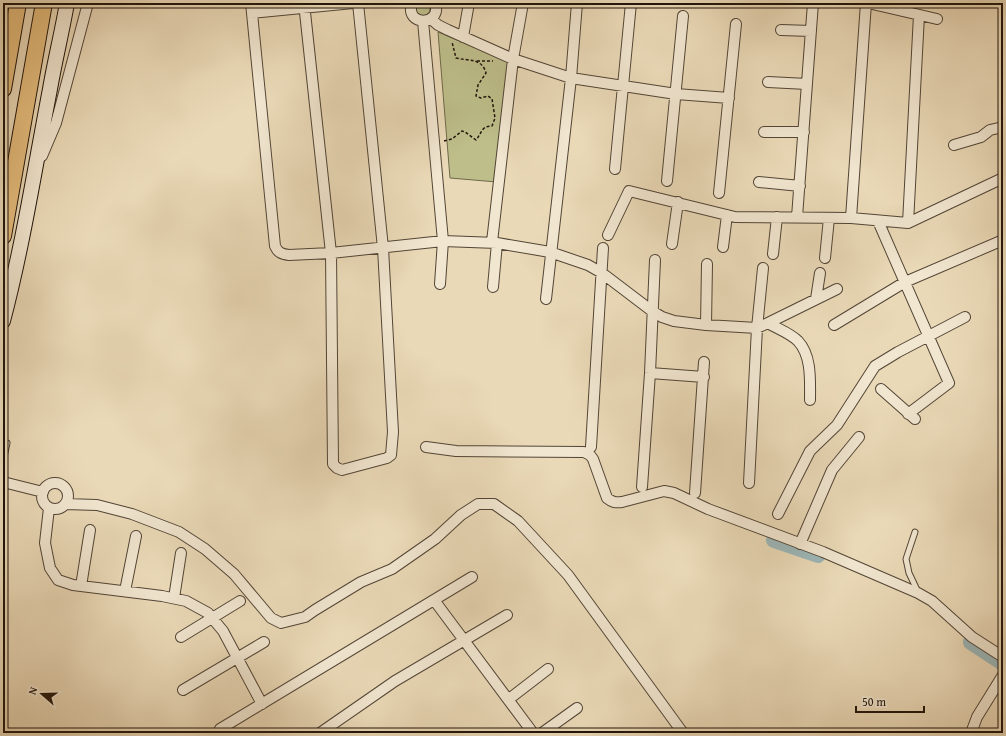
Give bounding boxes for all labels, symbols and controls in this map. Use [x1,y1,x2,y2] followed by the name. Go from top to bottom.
[22,674,62,714] north arrow
[24,684,42,697] text: N
[856,688,924,714] scale bar
[862,693,886,710] text: 50 m

